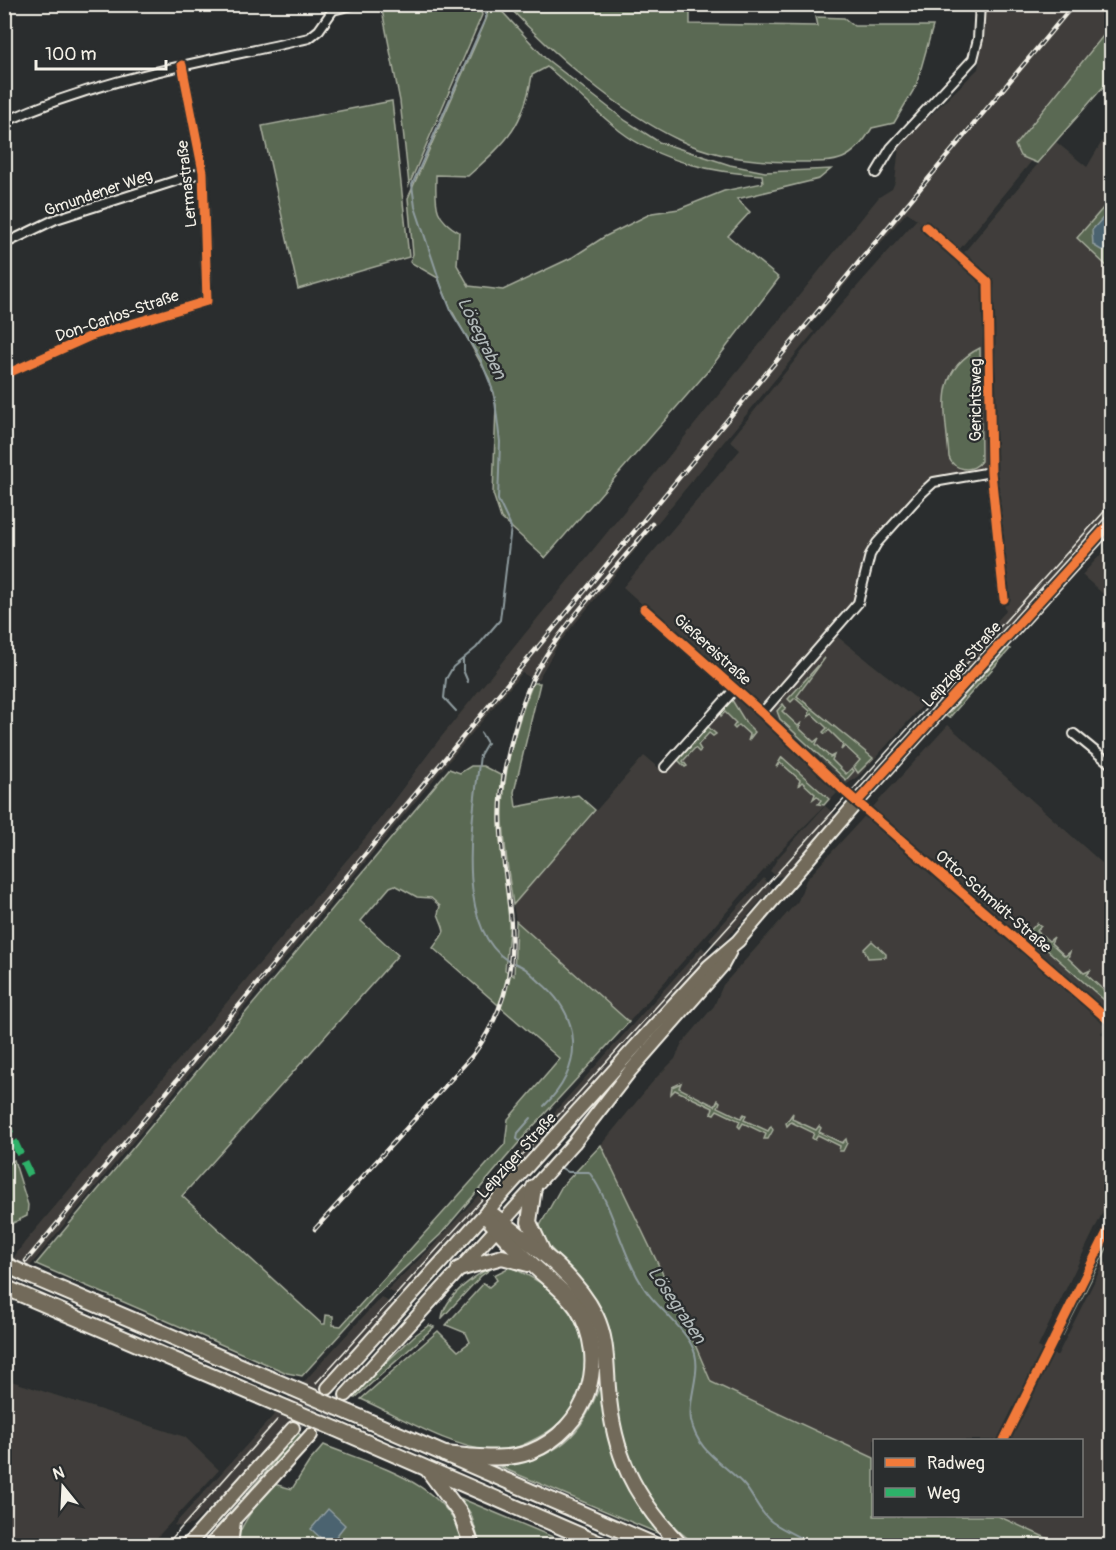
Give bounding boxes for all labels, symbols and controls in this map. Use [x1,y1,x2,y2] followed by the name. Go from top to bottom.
[36,33,166,71] scale bar
[45,43,97,66] text: 100 m
[172,139,202,229] street label: Lermastraße
[42,165,155,221] street label: Gmundener Weg
[53,285,182,346] street label: Don-Carlos-Straße
[452,293,512,384] water label: Lösegraben
[966,358,986,442] street label: Gerichtsweg
[669,610,755,690] street label: Gießereistraße
[918,617,1006,712] street label: Leipziger Straße
[931,846,1056,958] street label: Otto-Schmidt-Straße
[473,1108,561,1203] street label: Leipziger Straße
[642,1262,711,1349] water label: Lösegraben
[873,1439,1083,1517] legend
[927,1452,985,1475] text: Radweg
[33,1457,93,1517] north arrow
[50,1462,67,1485] text: N
[927,1482,960,1505] text: Weg

